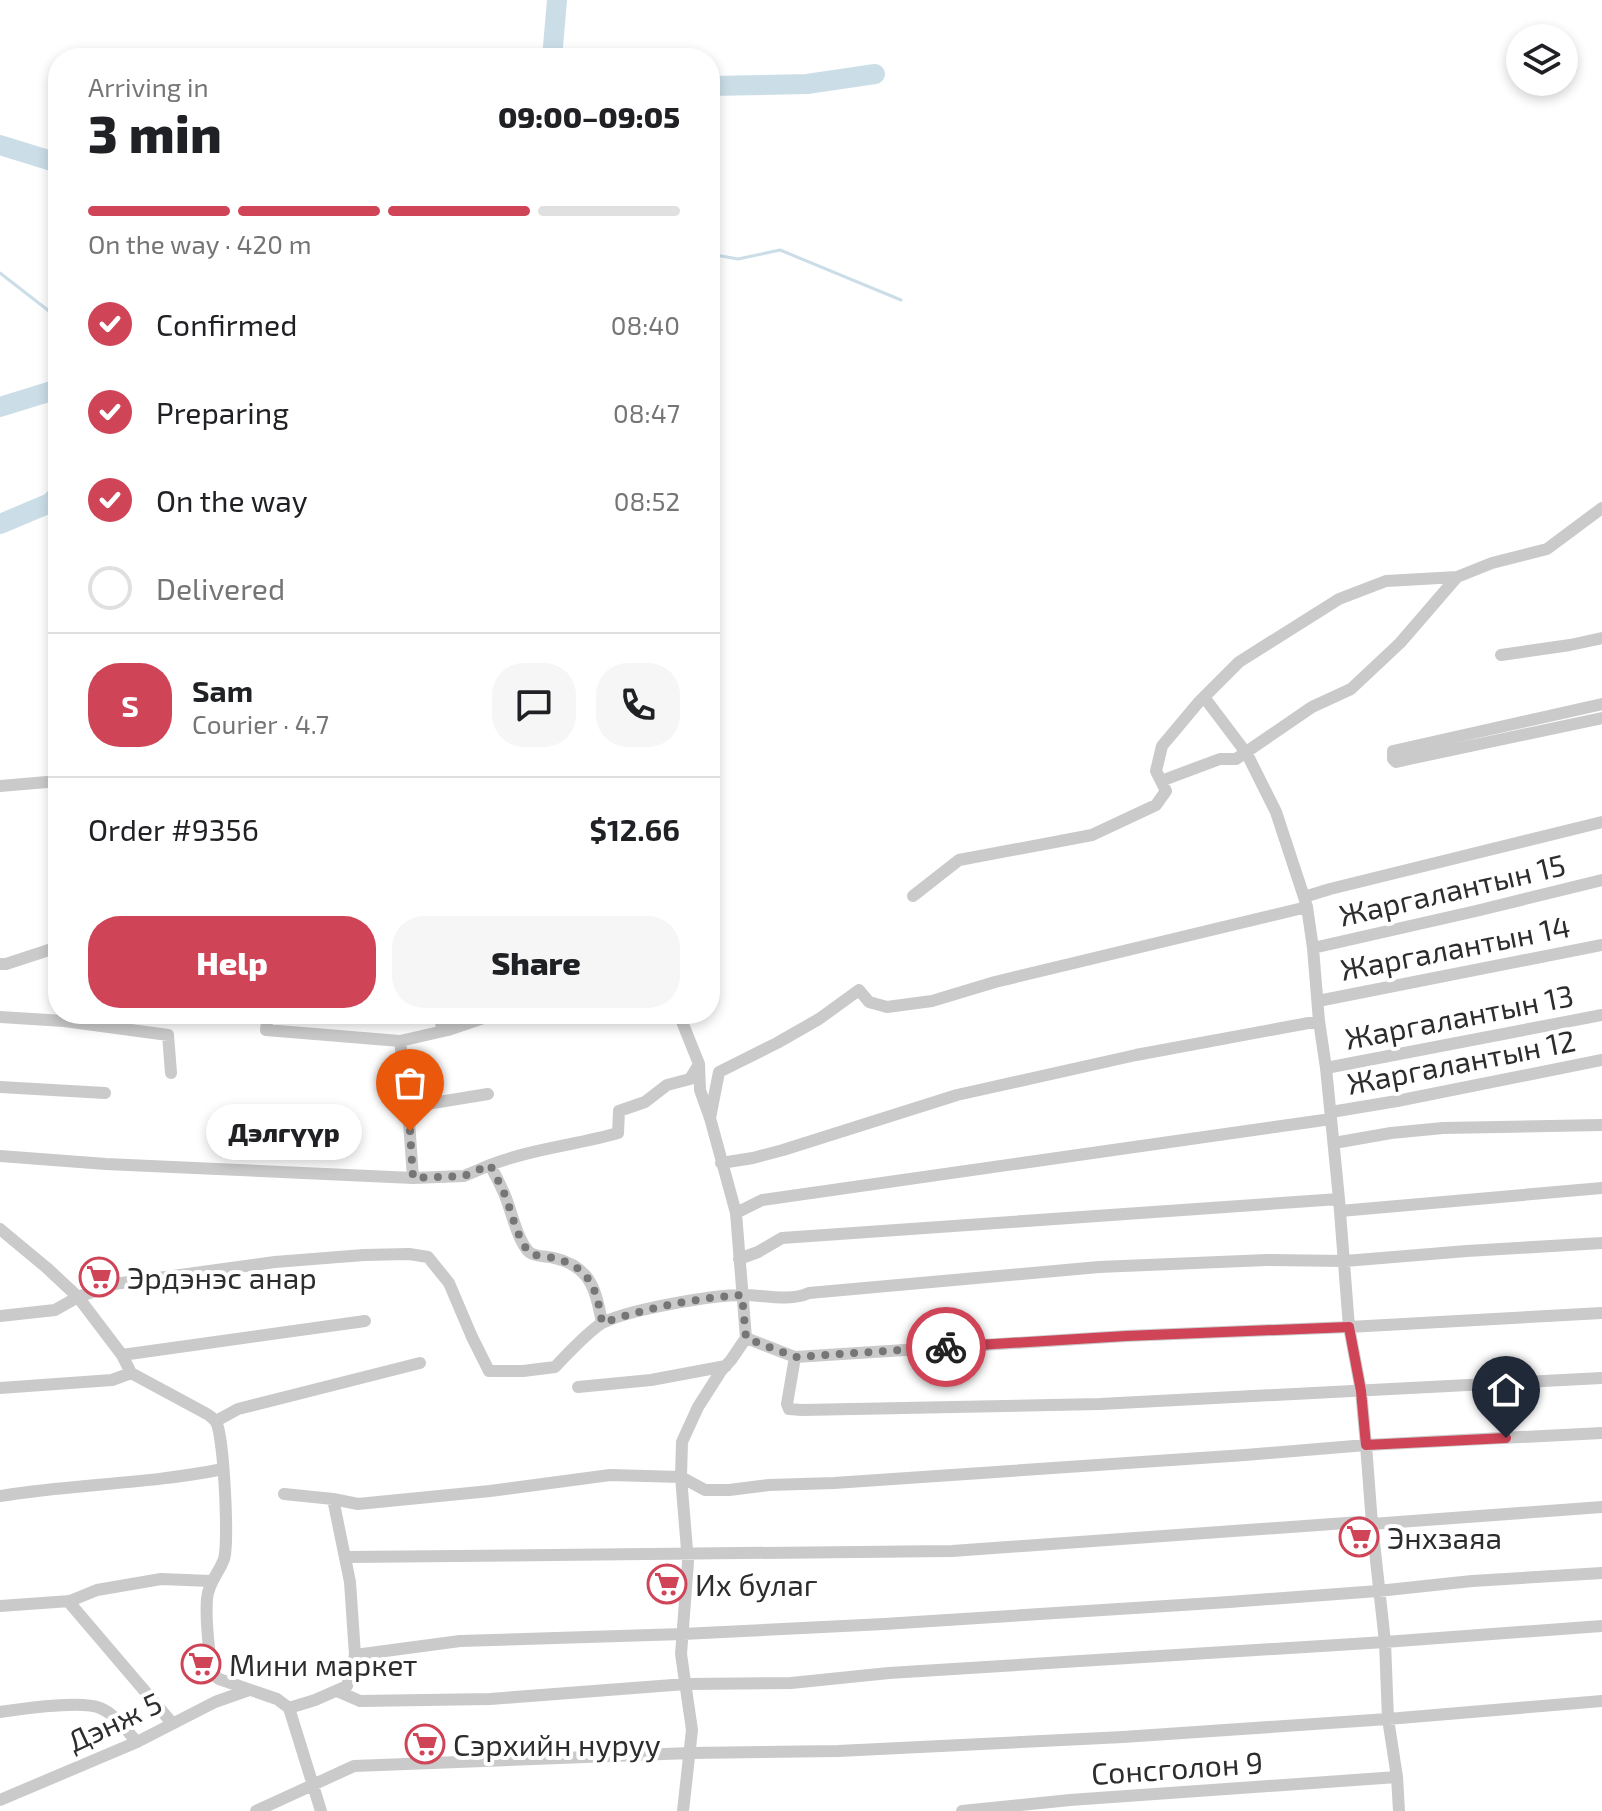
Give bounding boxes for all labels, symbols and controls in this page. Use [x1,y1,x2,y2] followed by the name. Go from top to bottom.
[1506,24,1578,96] map controls
[1506,24,1578,96] button: layers
[88,71,209,102] text: Arriving in
[498,98,680,134] text: 09:00–09:05
[88,101,222,163] text: 3 min
[88,228,311,259] text: On the way · 420 m
[88,302,132,346] icon: check
[156,306,297,342] text: Confirmed
[611,309,680,340] text: 08:40
[88,390,132,434] icon: check
[156,394,289,430] text: Preparing
[613,397,680,428] text: 08:47
[88,478,132,522] icon: check
[156,482,308,518] text: On the way
[614,485,680,516] text: 08:52
[156,570,285,606] text: Delivered
[492,663,576,747] button: chat
[596,663,680,747] button: phone
[192,672,253,708] text: Sam
[121,687,139,723] text: S
[192,708,329,739] text: Courier · 4.7
[88,811,259,847] text: Order #9356
[589,811,680,847] text: $12.66
[1335,845,1569,933] street label: Жаргалантын 15
[1337,907,1573,987] street label: Жаргалантын 14
[88,916,376,1008] button: Help
[392,916,680,1008] button: Share
[1342,976,1576,1056] street label: Жаргалантын 13
[1344,1021,1578,1101] street label: Жаргалантын 12
[376,1049,444,1131] pin
[388,1061,432,1105] icon: bag
[206,1103,362,1159] callout: Дэлгүүр
[228,1116,340,1147] text: Дэлгүүр
[78,1256,120,1298] supermarket icon: Эрдэнэс анар
[127,1259,317,1295] place label: Эрдэнэс анар
[906,1307,986,1387] courier
[924,1325,968,1369] icon: bike
[1472,1356,1540,1438] pin
[1484,1368,1528,1412] icon: home
[1338,1516,1380,1558] supermarket icon: Энхзаяа
[1387,1519,1502,1555] place label: Энхзаяа
[646,1563,688,1605] supermarket icon: Их булаг
[695,1566,818,1603] place label: Их булаг
[180,1643,222,1685] supermarket icon: Мини маркет
[229,1646,417,1682] place label: Мини маркет
[61,1684,167,1758] street label: Дэнж 5
[404,1723,446,1765] supermarket icon: Сэрхийн нуруу
[453,1726,661,1763] place label: Сэрхийн нуруу
[1090,1743,1264,1791] street label: Сонсголон 9

